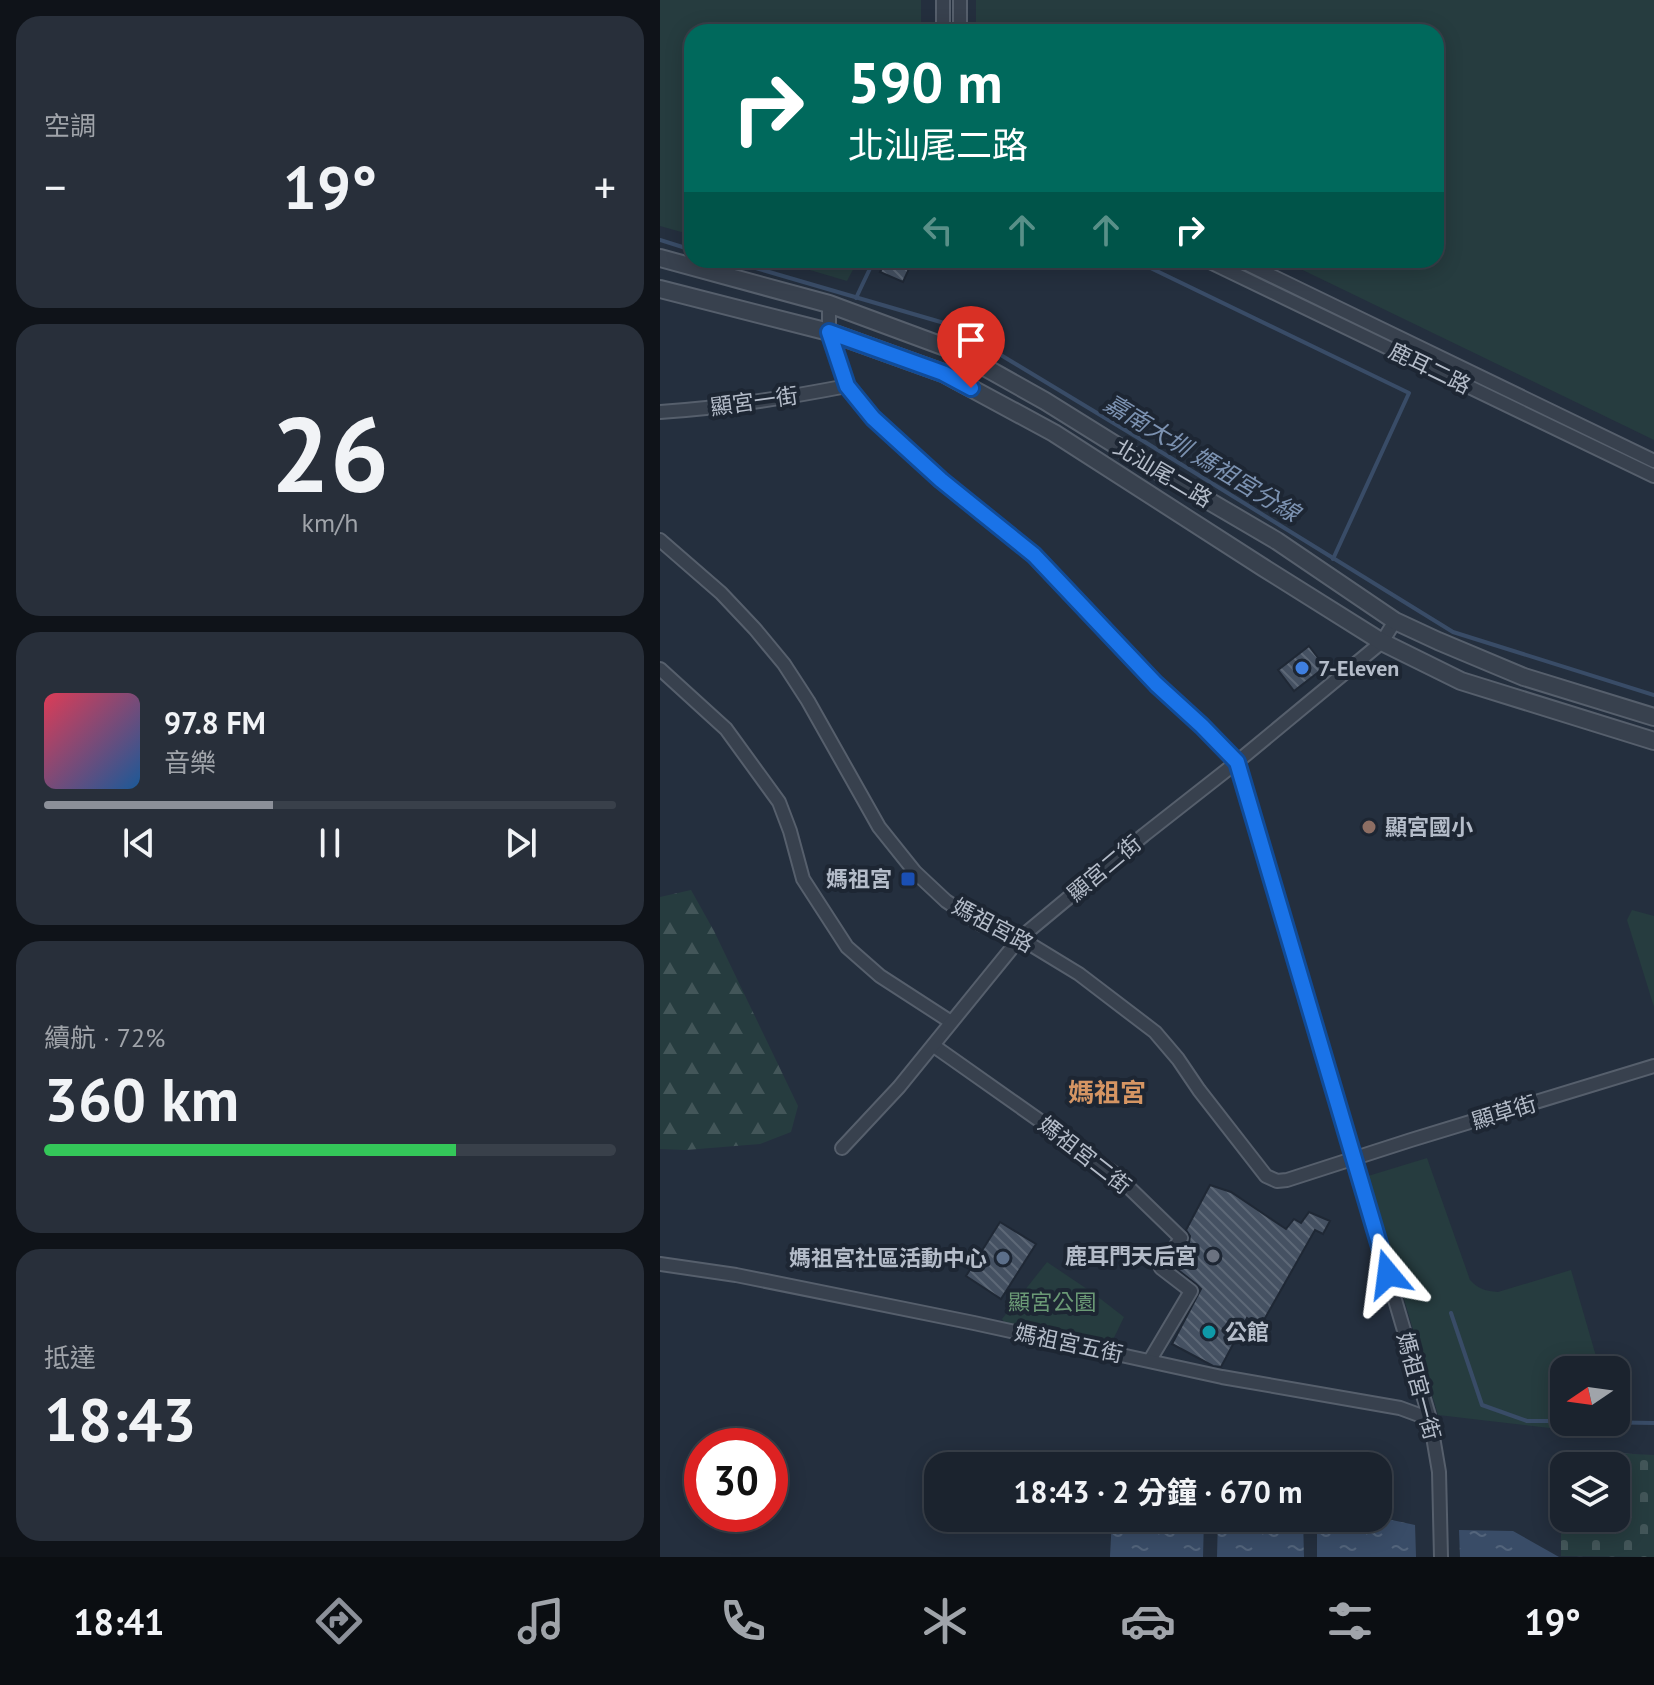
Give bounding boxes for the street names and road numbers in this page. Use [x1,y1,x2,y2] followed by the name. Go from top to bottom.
[1384,336,1476,400] street label: 鹿耳二路
[708,381,800,421] street label: 顯宮一街
[1109,433,1217,513] street label: 北汕尾二路
[1061,829,1147,907] street label: 顯宮二街
[948,892,1038,958] street label: 媽祖宮路
[1468,1089,1540,1135] street label: 顯草街
[1033,1110,1137,1200] street label: 媽祖宮二街
[1012,1318,1126,1368] street label: 媽祖宮五街
[1391,1329,1447,1443] street label: 媽祖宮一街

